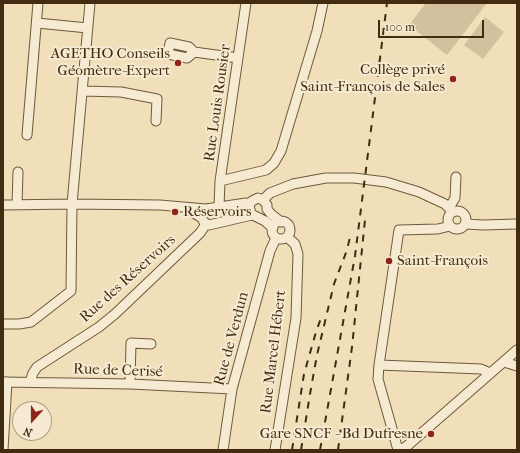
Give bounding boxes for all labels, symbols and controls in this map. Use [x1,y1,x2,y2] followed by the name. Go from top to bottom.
[380,12,486,38] scale bar
[385,20,415,34] text: 100 m
[201,43,235,163] street label: Rue Louis Rousier
[51,45,170,80] place label: AGETHO Conseils Géomètre-Expert
[173,58,183,68] marker: AGETHO Conseils Géomètre-Expert
[300,61,445,96] place label: Collège privé Saint-François de Sales
[448,74,458,84] marker: Collège privé Saint-François de Sales
[183,203,251,221] place label: Réservoirs
[170,207,180,217] marker: Réservoirs
[76,231,180,327] street label: Rue des Réservoirs
[397,252,488,270] place label: Saint-François
[384,256,394,266] marker: Saint-François
[257,289,291,415] street label: Rue Marcel Hébert
[211,290,253,388] street label: Rue de Verdun
[73,360,163,382] street label: Rue de Cerisé
[12,401,52,441] north arrow
[22,424,34,439] text: N
[260,425,423,443] place label: Gare SNCF - Bd Dufresne
[426,429,436,439] marker: Gare SNCF - Bd Dufresne

